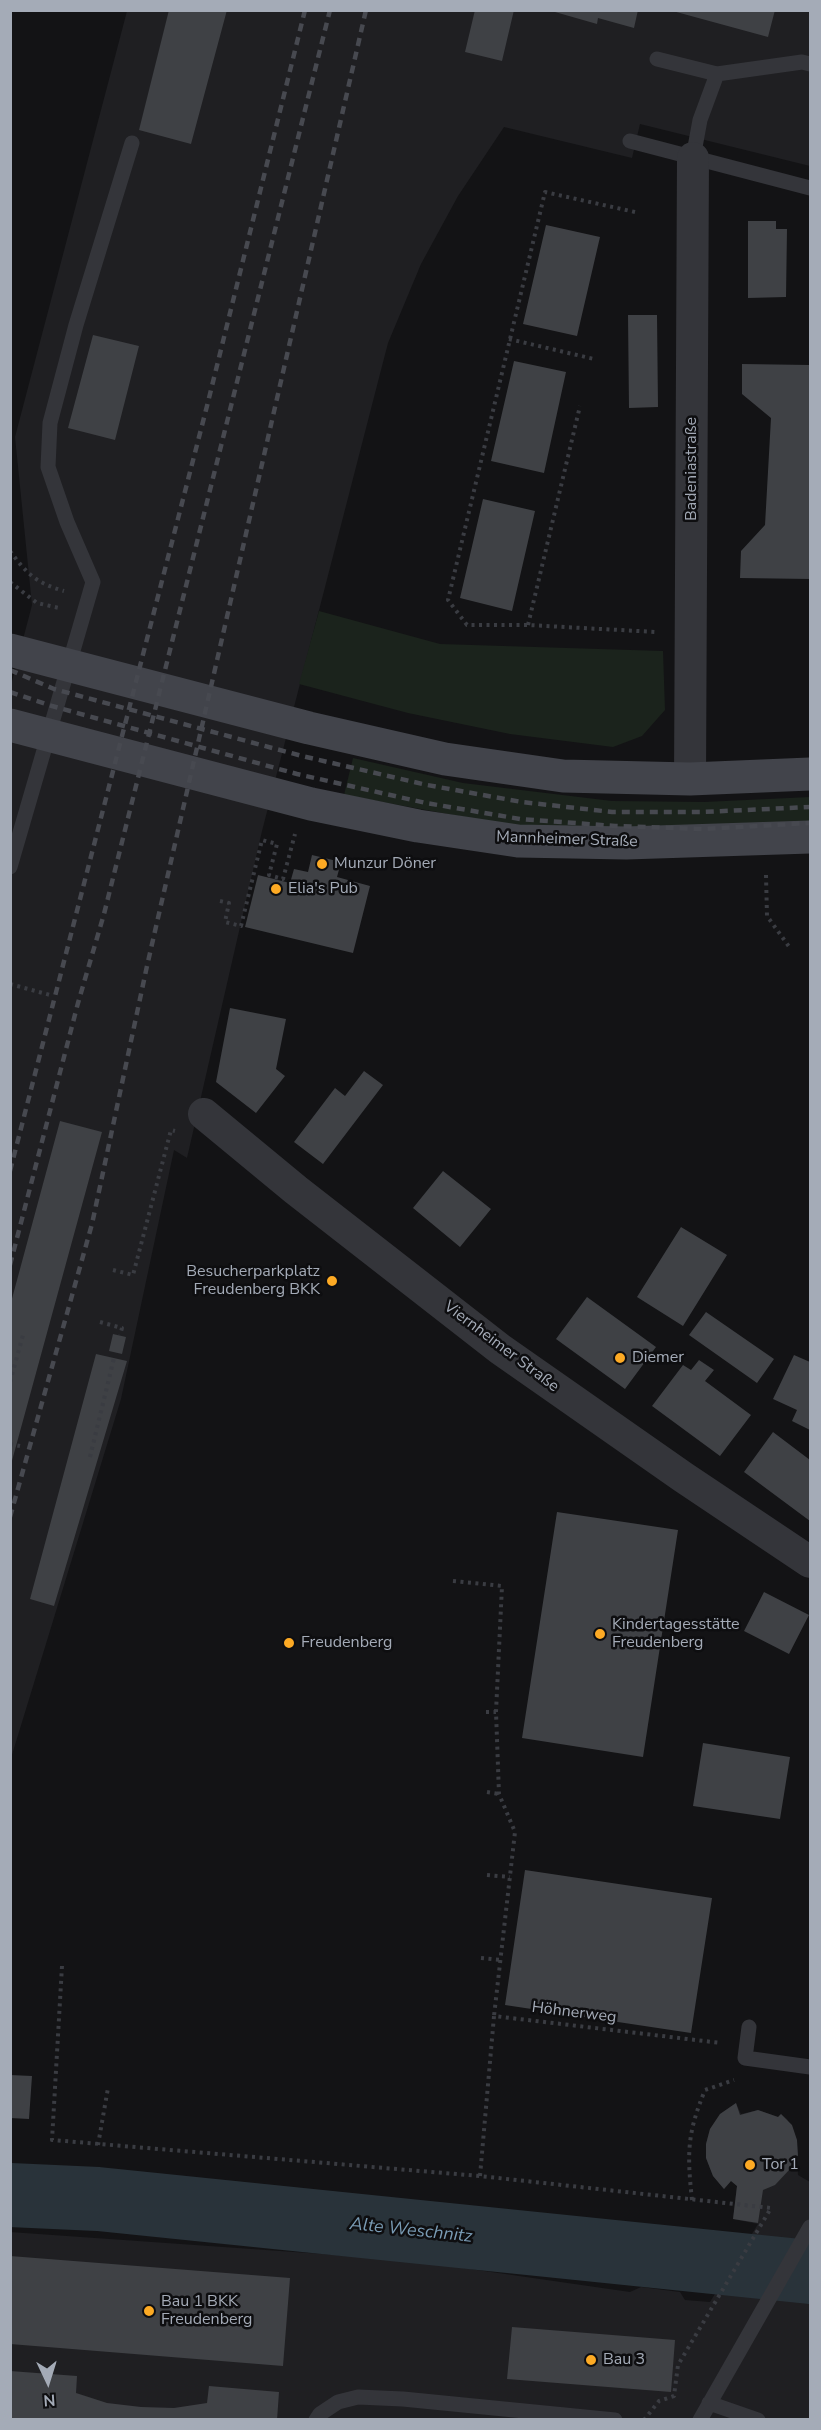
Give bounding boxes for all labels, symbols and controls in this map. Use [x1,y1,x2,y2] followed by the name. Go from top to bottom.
[682,417,702,521] street label: Badeniastraße
[496,828,638,852] street label: Mannheimer Straße
[334,854,436,874] place label: Munzur Döner
[315,857,329,871] marker: Munzur Döner
[288,879,358,899] place label: Elia's Pub
[269,882,283,896] marker: Elia's Pub
[186,1262,320,1300] place label: Besucherparkplatz Freudenberg BKK
[325,1274,339,1288] marker: Besucherparkplatz Freudenberg BKK
[440,1297,562,1397] street label: Viernheimer Straße
[632,1348,684,1368] place label: Diemer
[613,1351,627,1365] marker: Diemer
[612,1615,740,1653] place label: Kindertagesstätte Freudenberg
[593,1627,607,1641] marker: Kindertagesstätte Freudenberg
[301,1633,392,1653] place label: Freudenberg
[282,1636,296,1650] marker: Freudenberg
[531,1998,617,2028] street label: Höhnerweg
[762,2155,799,2175] place label: Tor 1
[743,2158,757,2172] marker: Tor 1
[349,2214,473,2248] water label: Alte Weschnitz
[161,2292,252,2330] place label: Bau 1 BKK Freudenberg
[142,2304,156,2318] marker: Bau 1 BKK Freudenberg
[603,2350,645,2370] place label: Bau 3
[18,2352,78,2412] north arrow
[584,2353,598,2367] marker: Bau 3
[43,2389,56,2411] text: N

